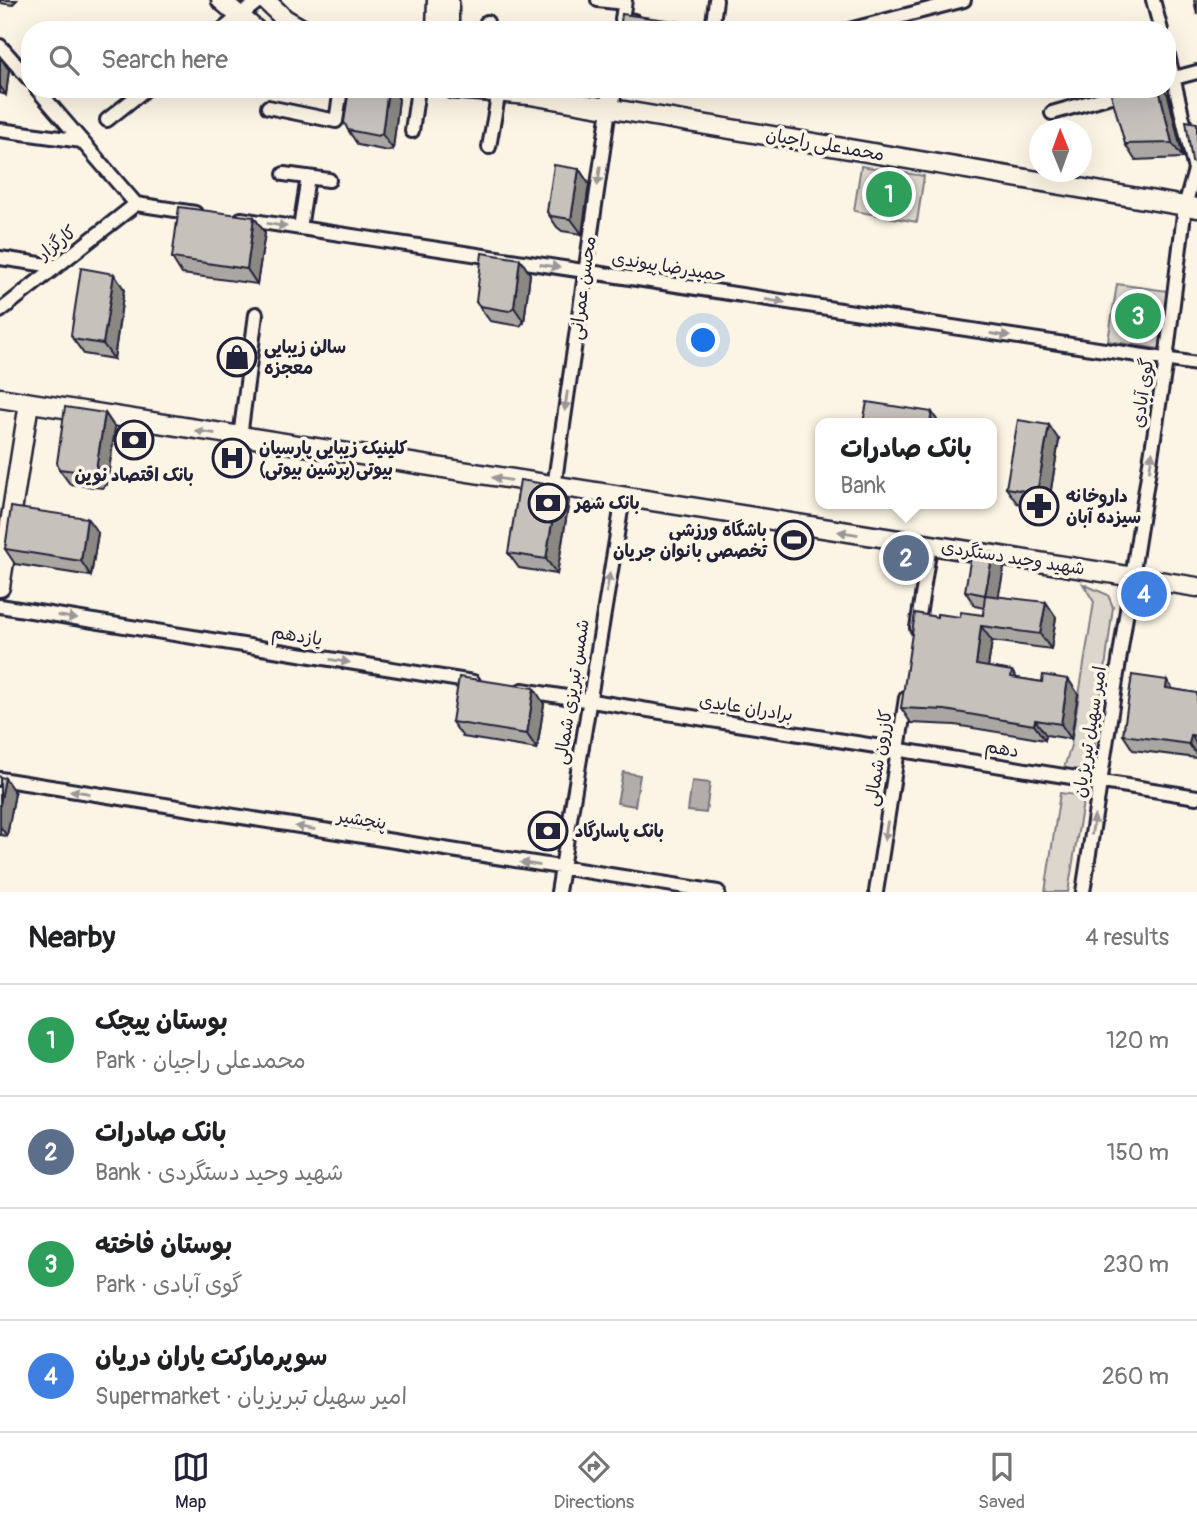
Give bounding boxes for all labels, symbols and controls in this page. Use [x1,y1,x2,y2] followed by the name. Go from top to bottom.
[21,21,1176,98] search box
[45,41,83,79] icon: search
[101,44,228,76] text: Search here
[1029,119,1092,182] north arrow
[764,123,886,167] street label: محمدعلی راجیان
[593,165,604,187] one-way arrow
[866,168,912,220] pin: 1
[32,220,81,266] street label: کارگزار
[266,220,288,231] one-way arrow
[564,235,602,341] street label: محسن عمرانی
[610,247,728,287] street label: حمیدرضا پیوندی
[539,261,561,272] one-way arrow
[1115,290,1161,342] pin: 3
[764,295,786,306] one-way arrow
[686,323,720,357] your location
[989,329,1011,340] one-way arrow
[216,336,258,378] shop icon: سالن زیبایی معجزه
[264,336,346,380] place label: سالن زیبایی معجزه
[1127,356,1159,429] street label: گوی آبادی
[561,390,572,412] one-way arrow
[815,418,997,509] popup
[113,419,155,461] bank icon: بانک اقتصاد نوین
[193,426,215,437] one-way arrow
[840,433,972,465] text: بانک صادرات
[211,437,253,479] hospital icon: کلینیک زیبایی پارسیان بیوتی(پرشین بیوتی)
[259,437,407,481] place label: کلینیک زیبایی پارسیان بیوتی(پرشین بیوتی)
[1145,450,1156,472] one-way arrow
[74,464,194,487] place label: بانک اقتصاد نوین
[840,471,886,500] text: Bank
[491,473,513,484] one-way arrow
[527,482,569,524] bank icon: بانک شهر
[1018,485,1060,527] pharmacy icon: داروخانه سیزده آبان
[1066,485,1141,529] place label: داروخانه سیزده آبان
[573,492,640,515] place label: بانک شهر
[613,519,768,563] place label: باشگاه ورزشی تخصصی بانوان جریان
[773,519,815,561] sports icon: باشگاه ورزشی تخصصی بانوان جریان
[837,527,859,538] one-way arrow
[883,532,929,584] pin: 2
[939,535,1087,581] street label: شهید وحید دستگردی
[1121,568,1167,620] pin: 4
[603,572,614,594] one-way arrow
[56,612,78,623] one-way arrow
[549,618,595,766] street label: شمس تبریزی شمالی
[270,621,324,653] street label: یازدهم
[329,656,351,667] one-way arrow
[1068,665,1112,799] street label: امیر سهیل تبریزیان
[697,689,795,727] street label: برادران عابدی
[860,708,898,808] street label: کازرون شمالی
[983,735,1021,765] street label: دهم
[69,786,91,797] one-way arrow
[334,804,388,835] street label: پنجشیر
[527,810,569,852] bank icon: بانک پاسارگاد
[1088,813,1099,835] one-way arrow
[575,820,664,843] place label: بانک پاسارگاد
[880,820,891,842] one-way arrow
[294,822,316,833] one-way arrow
[518,858,540,869] one-way arrow
[28,919,115,956] text: Nearby
[1085,923,1169,952] text: 4 results
[95,1005,228,1037] text: بوستان پیچک
[47,1026,56,1055] text: 1
[1106,1026,1169,1055] text: 120 m
[95,1046,306,1075] text: Park · محمدعلی راجیان
[95,1117,226,1149] text: بانک صادرات
[45,1138,57,1167] text: 2
[1106,1138,1169,1167] text: 150 m
[95,1158,344,1187] text: Bank · شهید وحید دستگردی
[95,1229,232,1261] text: بوستان فاخته
[45,1250,57,1279] text: 3
[1103,1250,1169,1279] text: 230 m
[95,1270,243,1299] text: Park · گوی آبادی
[95,1341,327,1373] text: سوپرمارکت یاران دریان
[44,1362,58,1391] text: 4
[1102,1362,1169,1391] text: 260 m
[95,1382,407,1411] text: Supermarket · امیر سهیل تبریزیان
[172,1448,210,1514] tab: Map
[554,1448,634,1514] tab: Directions
[978,1448,1025,1514] tab: Saved

